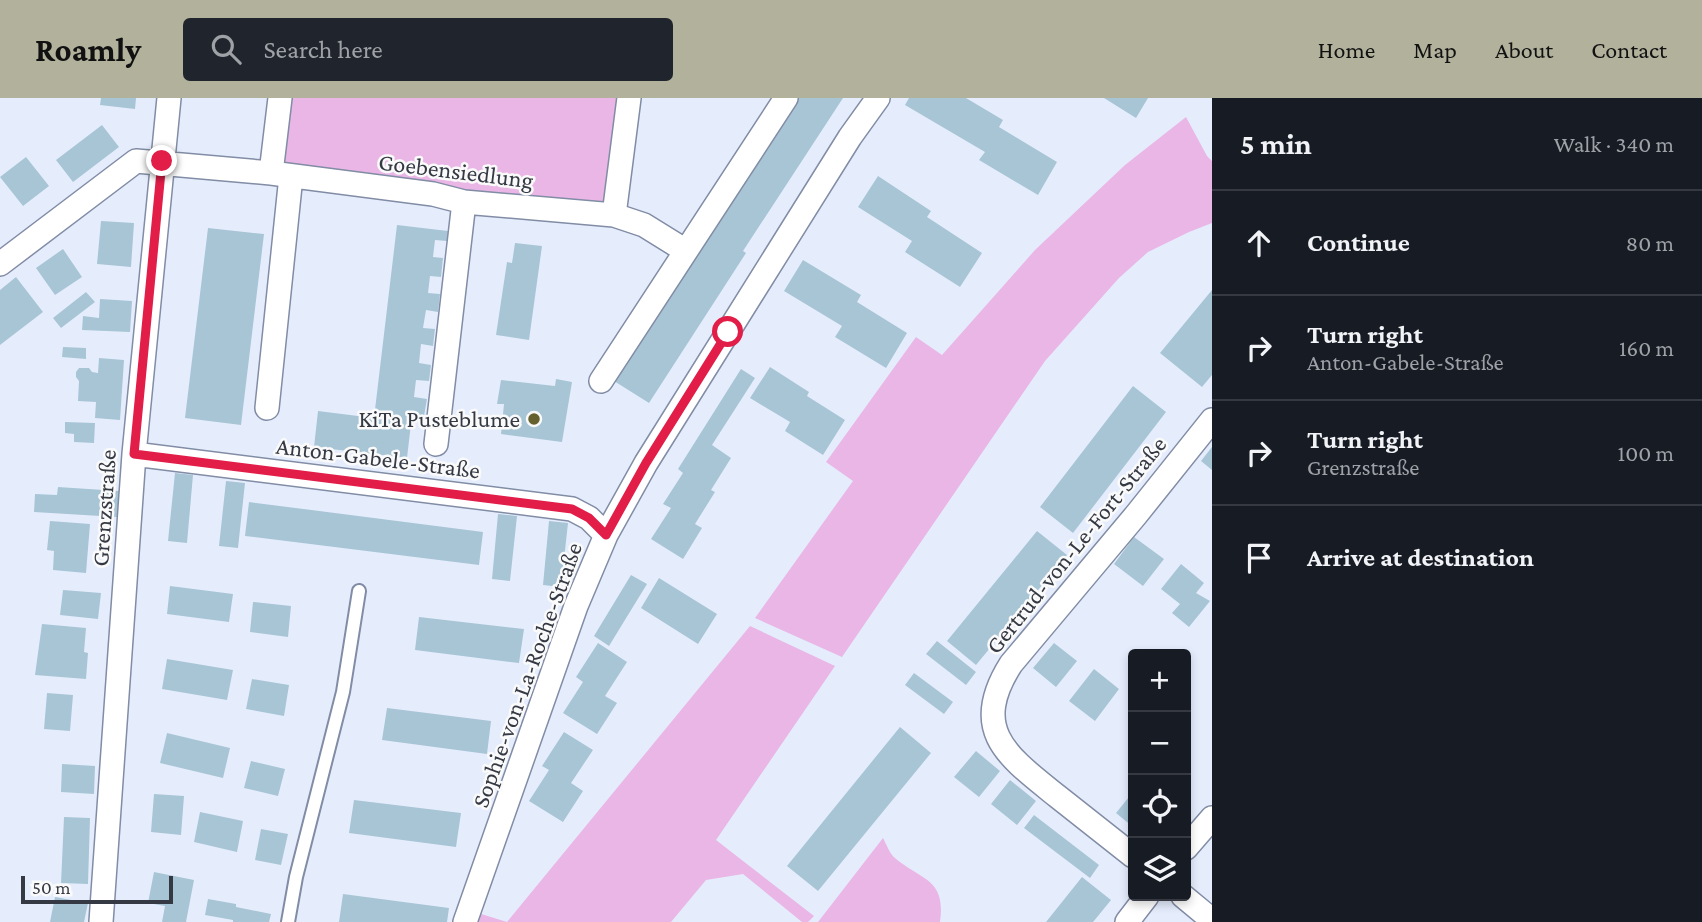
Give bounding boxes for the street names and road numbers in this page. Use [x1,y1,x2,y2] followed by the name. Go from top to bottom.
[377,148,535,193] street label: Goebensiedlung
[980,431,1171,659] street label: Gertrud-von-Le-Fort-Straße
[275,432,482,483] street label: Anton-Gabele-Straße
[86,449,121,567] street label: Grenzstraße
[466,539,587,811] street label: Sophie-von-La-Roche-Straße

